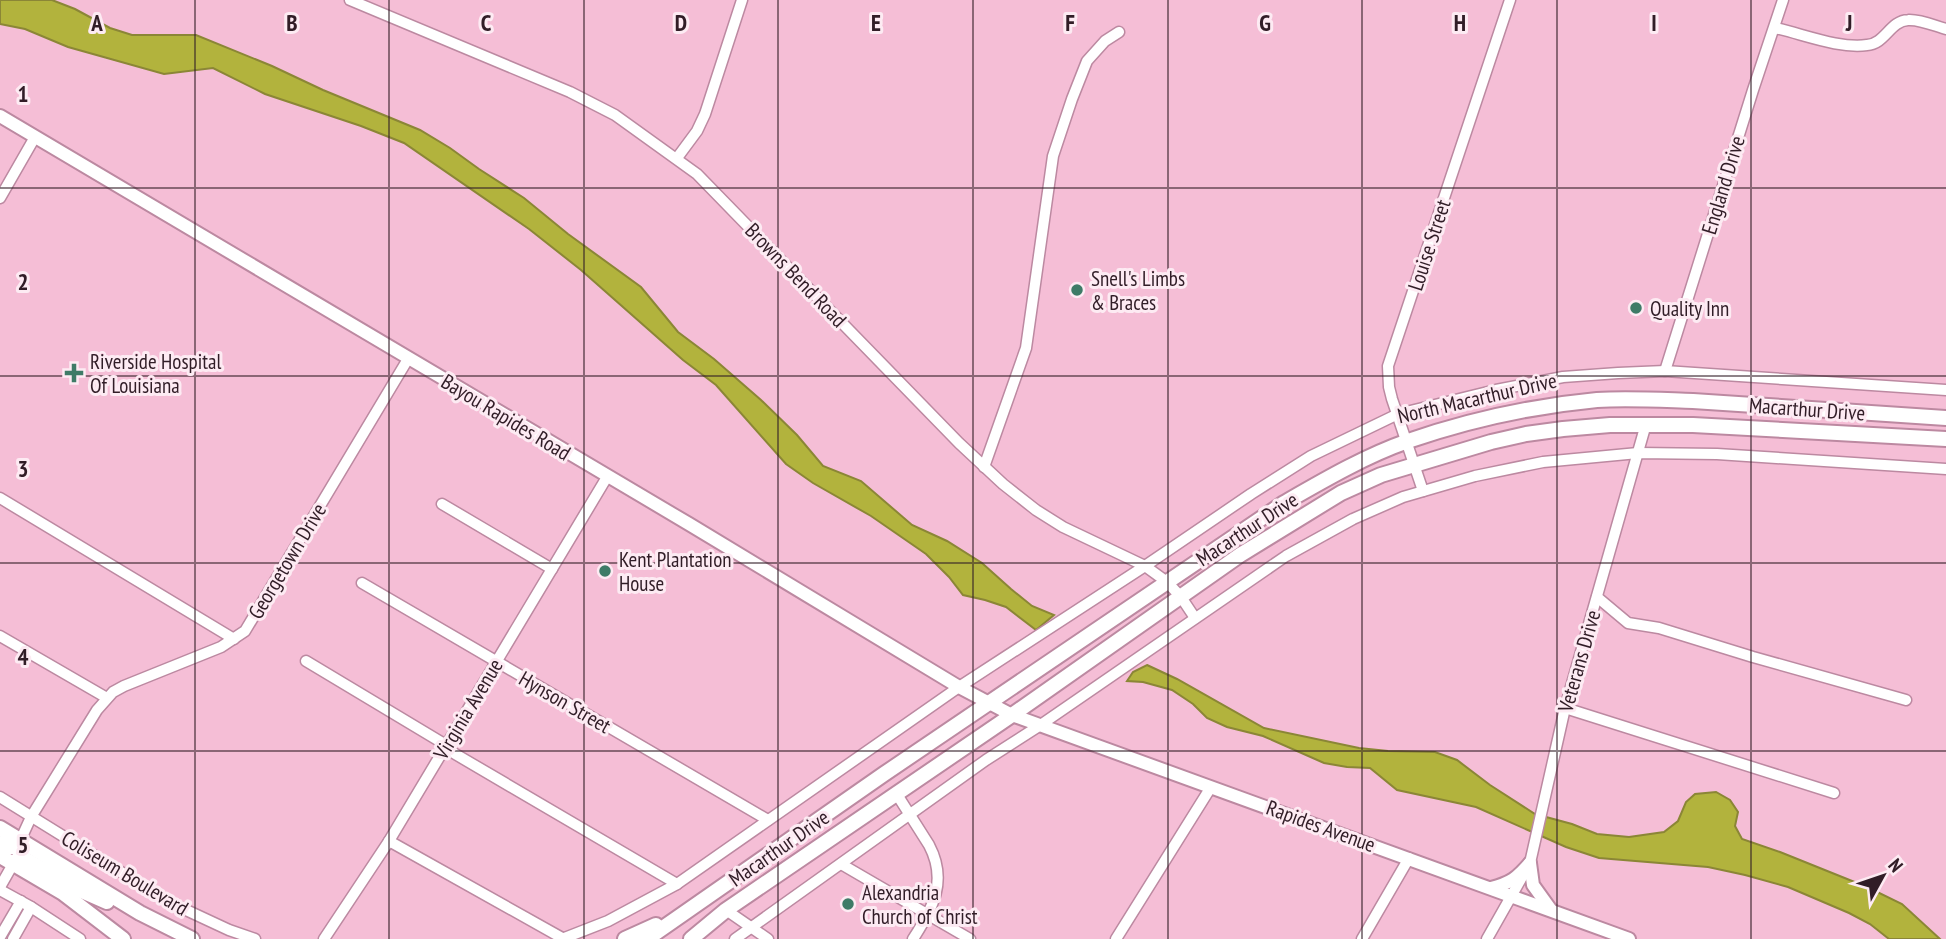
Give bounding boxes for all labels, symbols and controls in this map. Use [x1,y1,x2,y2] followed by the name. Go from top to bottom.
[90,8,103,37] text: A
[286,8,298,37] text: B
[481,8,492,37] text: C
[675,8,687,37] text: D
[871,8,881,37] text: E
[1065,8,1075,37] text: F
[1259,8,1271,37] text: G
[1454,8,1466,37] text: H
[1651,8,1657,37] text: I
[1845,8,1852,37] text: J
[18,79,29,108] text: 1
[1695,133,1751,237] street label: England Drive
[1402,196,1456,294] street label: Louise Street
[739,217,853,333] street label: Browns Bend Road
[1091,265,1185,316] place label: Snell's Limbs & Braces
[18,267,29,296] text: 2
[1069,282,1085,298] marker: Snell's Limbs & Braces
[1650,295,1729,322] place label: Quality Inn
[1628,300,1644,316] marker: Quality Inn
[90,348,221,399] place label: Riverside Hospital Of Louisiana
[64,363,84,383] marker: Riverside Hospital Of Louisiana
[1395,367,1559,429] street label: North Macarthur Drive
[436,368,576,466] street label: Bayou Rapides Road
[1748,391,1866,427] street label: Macarthur Drive
[18,454,29,483] text: 3
[1191,486,1303,572] street label: Macarthur Drive
[242,498,332,624] street label: Georgetown Drive
[619,546,731,597] place label: Kent Plantation House
[597,563,613,579] marker: Kent Plantation House
[1551,607,1606,716] street label: Veterans Drive
[18,642,29,671] text: 4
[427,654,509,765] street label: Virginia Avenue
[514,665,616,739] street label: Hynson Street
[1263,794,1379,858] street label: Rapides Avenue
[724,804,834,892] street label: Macarthur Drive
[57,825,193,921] street label: Coliseum Boulevard
[18,830,29,859] text: 5
[1848,841,1918,911] north arrow
[1884,853,1909,877] text: N
[862,879,978,930] place label: Alexandria Church of Christ
[840,896,856,912] marker: Alexandria Church of Christ

